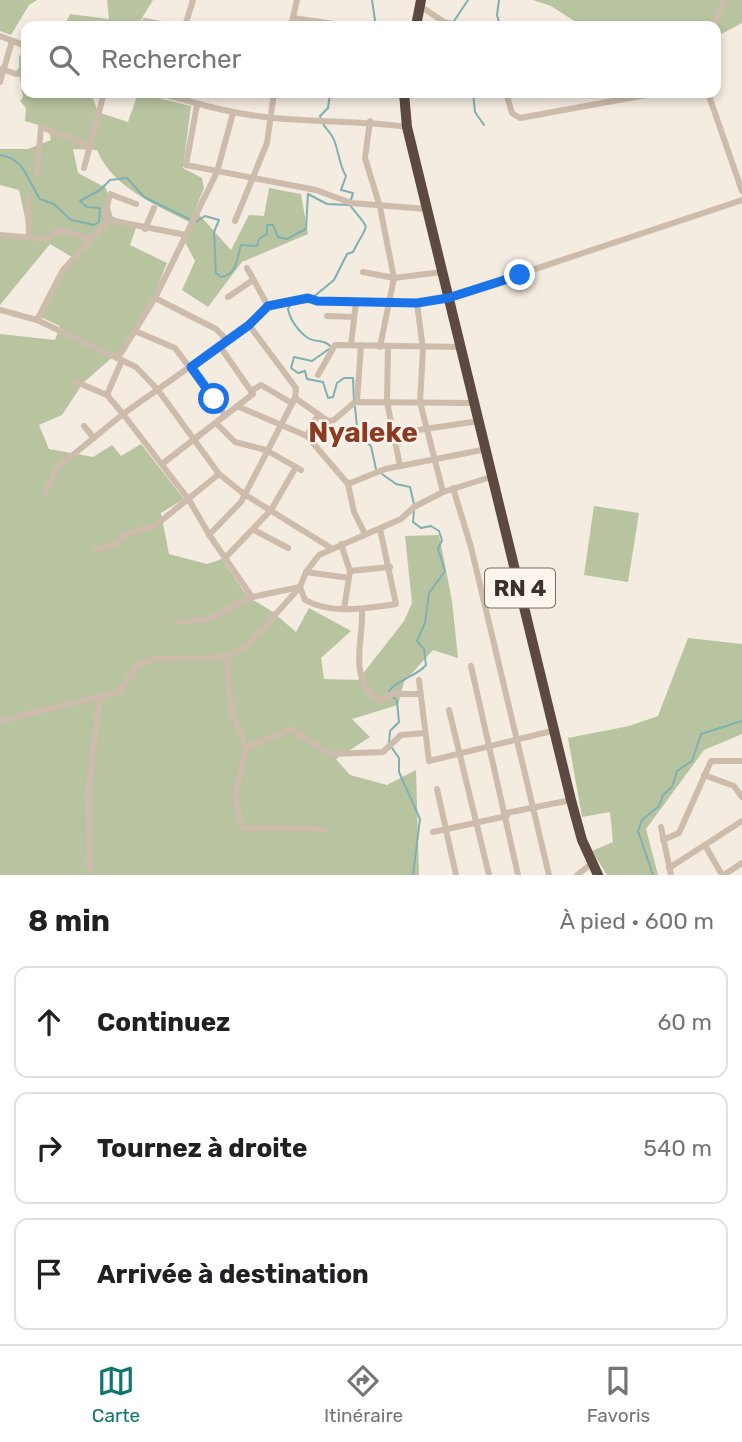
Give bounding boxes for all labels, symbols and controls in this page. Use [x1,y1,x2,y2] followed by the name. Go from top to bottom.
[21,21,721,98] search box
[45,41,83,79] icon: search
[101,44,241,75] text: Rechercher
[504,259,535,290] route end
[198,383,229,414] route start
[308,416,418,449] district label: Nyaleke
[485,568,555,608] road number: RN 4
[28,903,110,939] text: 8 min
[560,907,714,935] text: À pied · 600 m
[30,1003,68,1041] icon: ahead
[97,1007,230,1038] text: Continuez
[657,1008,712,1036] text: 60 m
[30,1129,68,1167] icon: right
[97,1133,307,1164] text: Tournez à droite
[643,1134,712,1162] text: 540 m
[30,1255,68,1293] icon: arrive
[97,1259,369,1290] text: Arrivée à destination
[92,1362,140,1427] tab: Carte
[324,1362,403,1427] tab: Itinéraire
[587,1362,650,1427] tab: Favoris

